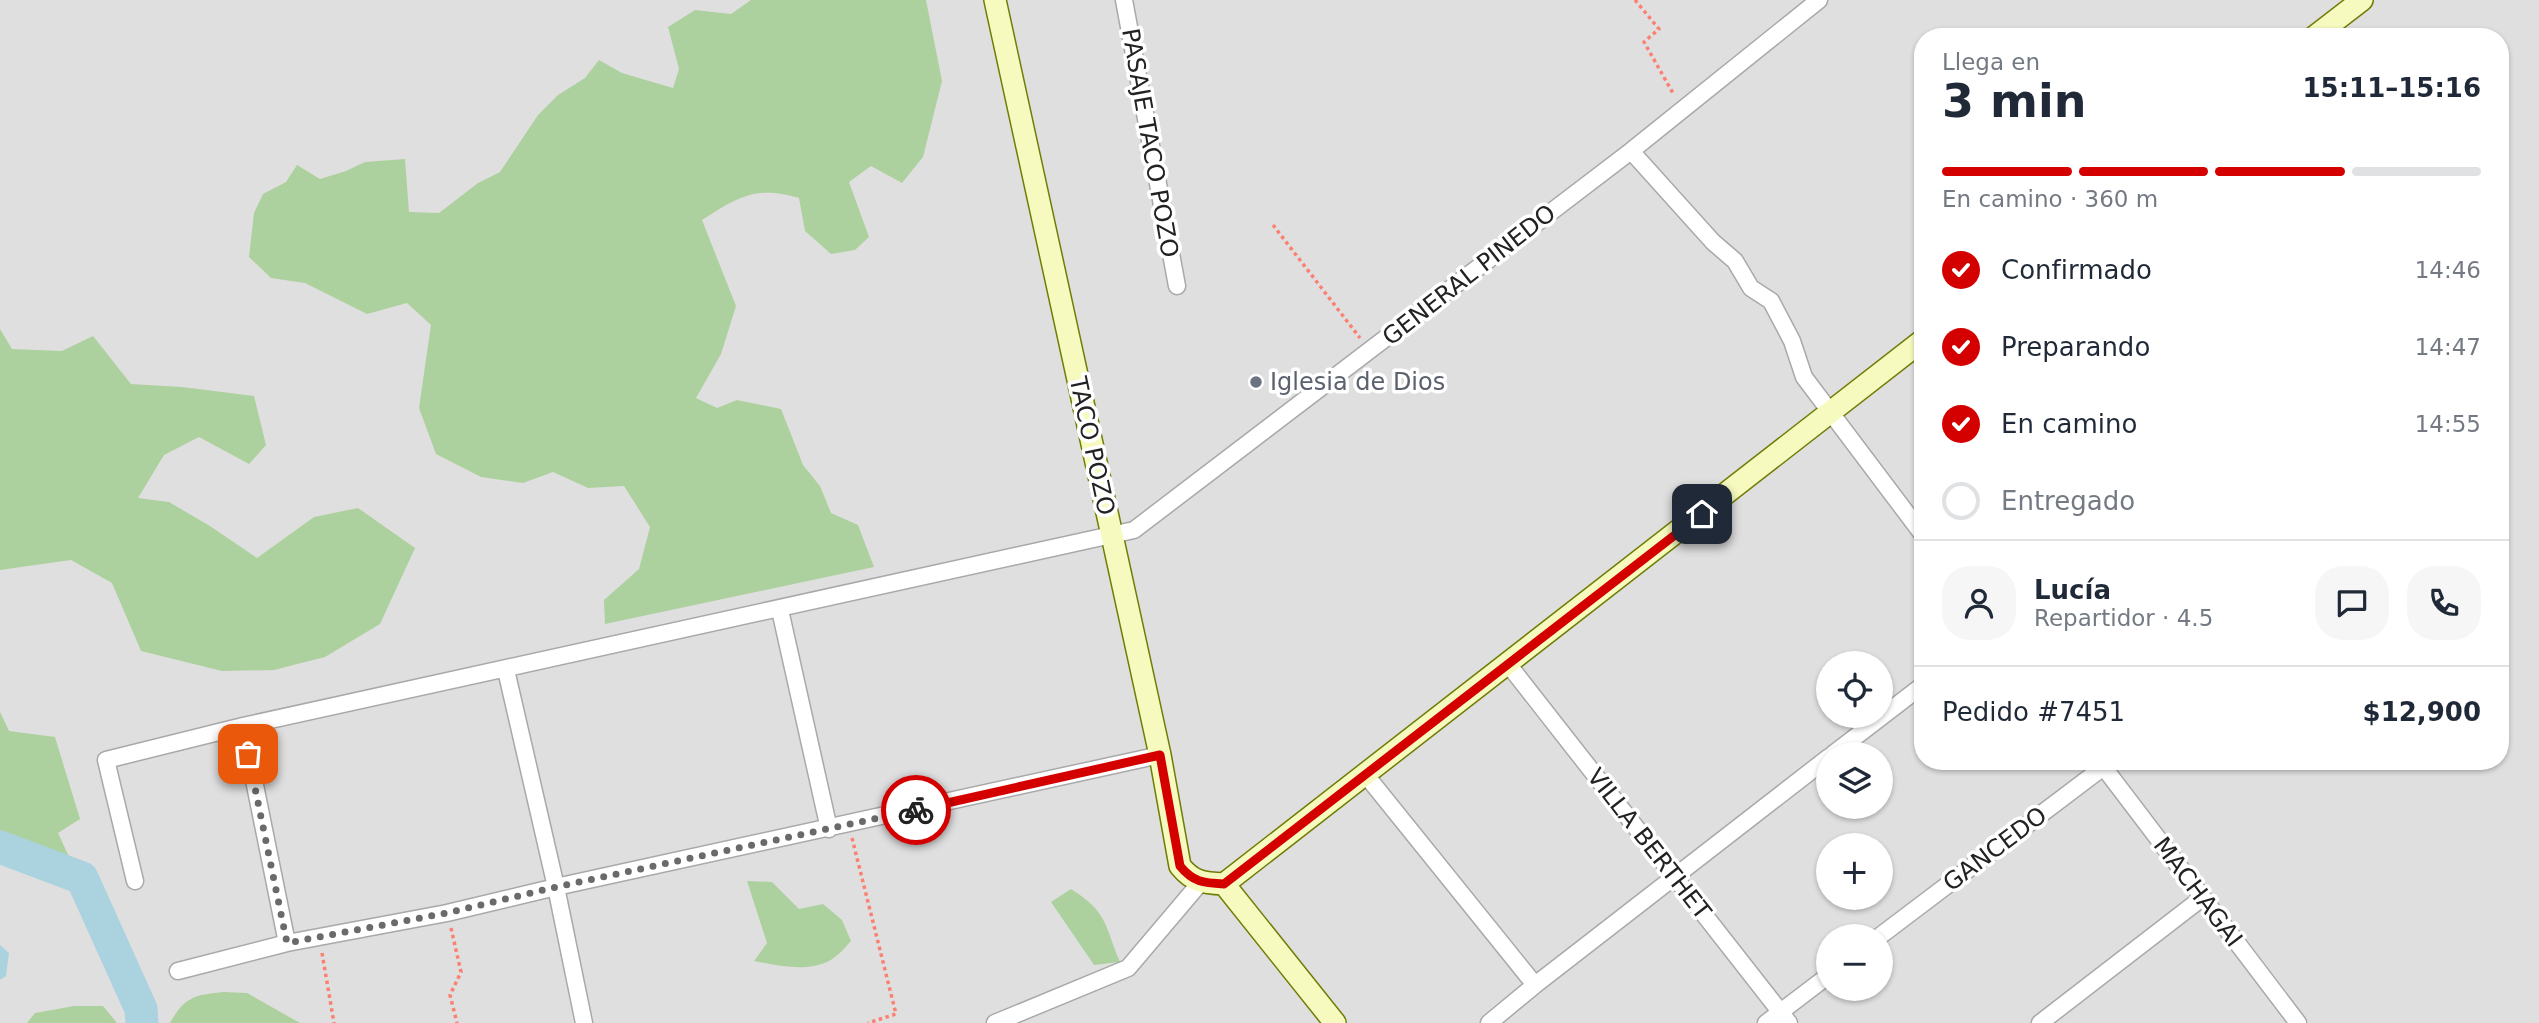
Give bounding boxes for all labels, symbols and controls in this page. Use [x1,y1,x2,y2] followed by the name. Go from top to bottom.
[1116,26,1184,260] street label: PASAJE TACO POZO
[1942,49,2040,75] text: Llega en
[2302,73,2481,103] text: 15:11–15:16
[1942,74,2086,128] text: 3 min
[1942,186,2158,212] text: En camino · 360 m
[1377,199,1561,351] street label: GENERAL PINEDO
[1942,251,1980,289] icon: check
[2001,255,2152,285] text: Confirmado
[2415,257,2481,283] text: 14:46
[1942,328,1980,366] icon: check
[2001,332,2150,362] text: Preparando
[2415,334,2481,360] text: 14:47
[1270,368,1445,396] place label: Iglesia de Dios
[1063,373,1120,518] street label: TACO POZO
[1248,374,1264,390] marker: Iglesia de Dios
[1942,405,1980,443] icon: check
[2001,409,2137,439] text: En camino
[2415,411,2481,437] text: 14:55
[1672,484,1732,544] pin
[2001,486,2135,516] text: Entregado
[1683,495,1721,533] icon: home
[1942,566,2016,640] button: person
[2315,566,2389,640] button: chat
[2407,566,2481,640] button: phone
[2034,575,2111,605] text: Lucía
[2034,605,2213,631] text: Repartidor · 4.5
[1816,651,1893,1001] map controls
[1816,651,1893,728] button: locate
[1942,697,2125,727] text: Pedido #7451
[2363,697,2481,727] text: $12,900
[218,724,278,784] pin
[229,735,267,773] icon: bag
[1816,742,1893,819] button: layers
[1581,763,1717,925] street label: VILLA BERTHET
[881,775,951,845] courier
[897,791,935,829] icon: bike
[1938,801,2052,897] street label: GANCEDO
[2148,832,2248,952] street label: MACHAGAI
[1816,833,1893,910] button: +
[1816,924,1893,1001] button: −

